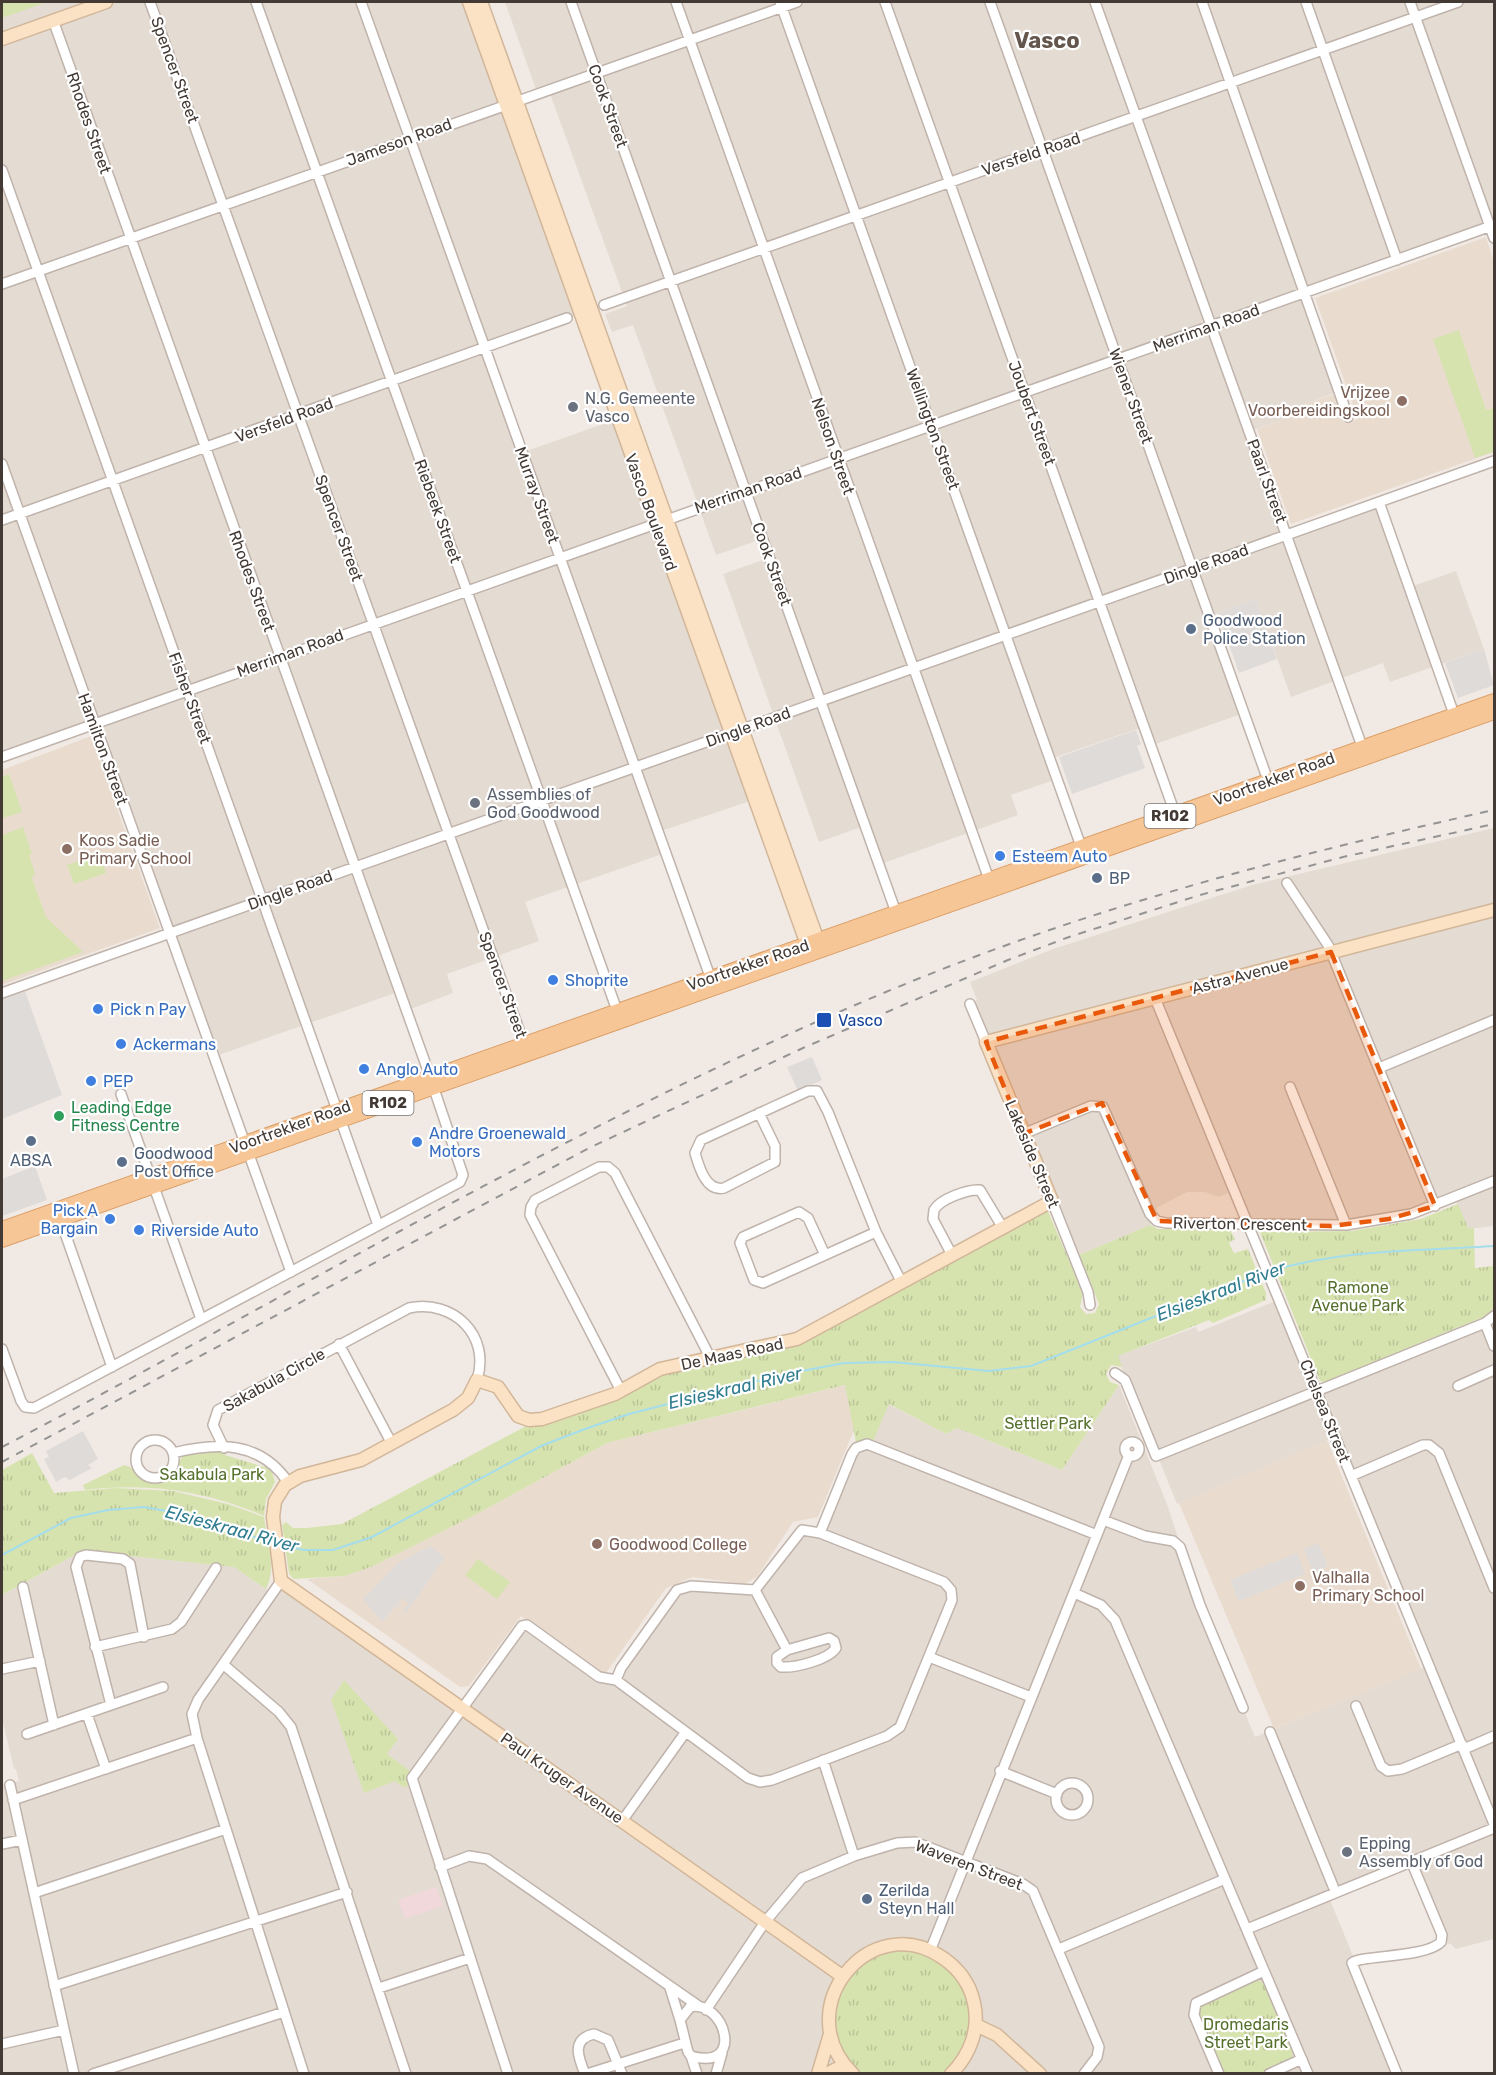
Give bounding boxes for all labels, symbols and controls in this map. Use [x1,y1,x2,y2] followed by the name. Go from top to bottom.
[147,14,203,126] street label: Spencer Street
[1014,27,1080,54] district label: Vasco
[584,62,632,150] street label: Cook Street
[63,70,115,176] street label: Rhodes Street
[344,114,454,170] street label: Jameson Road
[979,128,1083,180] street label: Versfeld Road
[1150,300,1262,356] street label: Merriman Road
[1105,346,1157,446] street label: Wiener Street
[1004,358,1060,468] street label: Joubert Street
[902,366,964,492] street label: Wellington Street
[1248,383,1390,420] place label: Vrijzee Voorbereidingskool
[585,389,695,426] place label: N.G. Gemeente Vasco
[232,393,336,447] street label: Versfeld Road
[1395,394,1409,408] marker: Vrijzee Voorbereidingskool
[808,395,858,497] street label: Nelson Street
[566,400,580,414] marker: N.G. Gemeente Vasco
[1243,436,1291,526] street label: Paarl Street
[511,444,563,546] street label: Murray Street
[621,451,681,573] street label: Vasco Boulevard
[410,457,466,565] street label: Riebeek Street
[692,463,804,517] street label: Merriman Road
[311,472,367,584] street label: Spencer Street
[748,520,796,608] street label: Cook Street
[225,528,279,634] street label: Rhodes Street
[1161,540,1251,588] street label: Dingle Road
[1203,611,1306,648] place label: Goodwood Police Station
[1184,622,1198,636] marker: Goodwood Police Station
[234,625,346,681] street label: Merriman Road
[165,650,215,746] street label: Fisher Street
[74,691,132,807] street label: Hamilton Street
[703,703,793,751] street label: Dingle Road
[1211,748,1337,810] street label: Voortrekker Road
[487,785,600,822] place label: Assemblies of God Goodwood
[468,796,482,810] marker: Assemblies of God Goodwood
[1144,804,1196,828] road number: R102
[79,831,191,868] place label: Koos Sadie Primary School
[60,842,74,856] marker: Koos Sadie Primary School
[1012,847,1107,866] place label: Esteem Auto
[993,849,1007,863] marker: Esteem Auto
[245,866,335,914] street label: Dingle Road
[1109,869,1130,888] place label: BP
[1090,871,1104,885] marker: BP
[475,929,531,1041] street label: Spencer Street
[684,935,812,995] street label: Voortrekker Road
[1190,954,1291,998] street label: Astra Avenue
[565,971,629,990] place label: Shoprite
[546,973,560,987] marker: Shoprite
[110,1000,186,1019] place label: Pick n Pay
[91,1002,105,1016] marker: Pick n Pay
[815,1011,833,1029] marker: Vasco
[838,1011,883,1030] place label: Vasco
[133,1035,216,1054] place label: Ackermans
[114,1037,128,1051] marker: Ackermans
[376,1060,458,1079] place label: Anglo Auto
[357,1062,371,1076] marker: Anglo Auto
[103,1072,133,1091] place label: PEP
[84,1074,98,1088] marker: PEP
[362,1091,414,1115] road number: R102
[227,1096,353,1158] street label: Voortrekker Road
[1001,1097,1063,1211] street label: Lakeside Street
[71,1098,180,1135] place label: Leading Edge Fitness Centre
[52,1109,66,1123] marker: Leading Edge Fitness Centre
[429,1124,566,1161] place label: Andre Groenewald Motors
[24,1134,38,1148] marker: ABSA
[410,1135,424,1149] marker: Andre Groenewald Motors
[134,1144,214,1181] place label: Goodwood Post Office
[10,1151,52,1170] place label: ABSA
[115,1155,129,1169] marker: Goodwood Post Office
[41,1201,98,1238] place label: Pick A Bargain
[103,1212,117,1226] marker: Pick A Bargain
[1173,1213,1307,1235] street label: Riverton Crescent
[151,1221,259,1240] place label: Riverside Auto
[132,1223,146,1237] marker: Riverside Auto
[1153,1256,1290,1326] water label: Elsieskraal River
[1311,1278,1405,1315] park label: Ramone Avenue Park
[679,1334,785,1374] street label: De Maas Road
[220,1344,328,1416] street label: Sakabula Circle
[1296,1357,1354,1465] street label: Chelsea Street
[666,1362,805,1414] water label: Elsieskraal River
[1004,1414,1092,1433] park label: Settler Park
[160,1465,265,1484] park label: Sakabula Park
[163,1501,302,1558] water label: Elsieskraal River
[609,1535,747,1554] place label: Goodwood College
[590,1537,604,1551] marker: Goodwood College
[1312,1568,1424,1605] place label: Valhalla Primary School
[1293,1579,1307,1593] marker: Valhalla Primary School
[497,1728,627,1828] street label: Paul Kruger Avenue
[1359,1834,1483,1871] place label: Epping Assembly of God
[913,1836,1025,1894] street label: Waveren Street
[1340,1845,1354,1859] marker: Epping Assembly of God
[879,1881,954,1918] place label: Zerilda Steyn Hall
[860,1892,874,1906] marker: Zerilda Steyn Hall
[1203,2015,1289,2052] park label: Dromedaris Street Park

